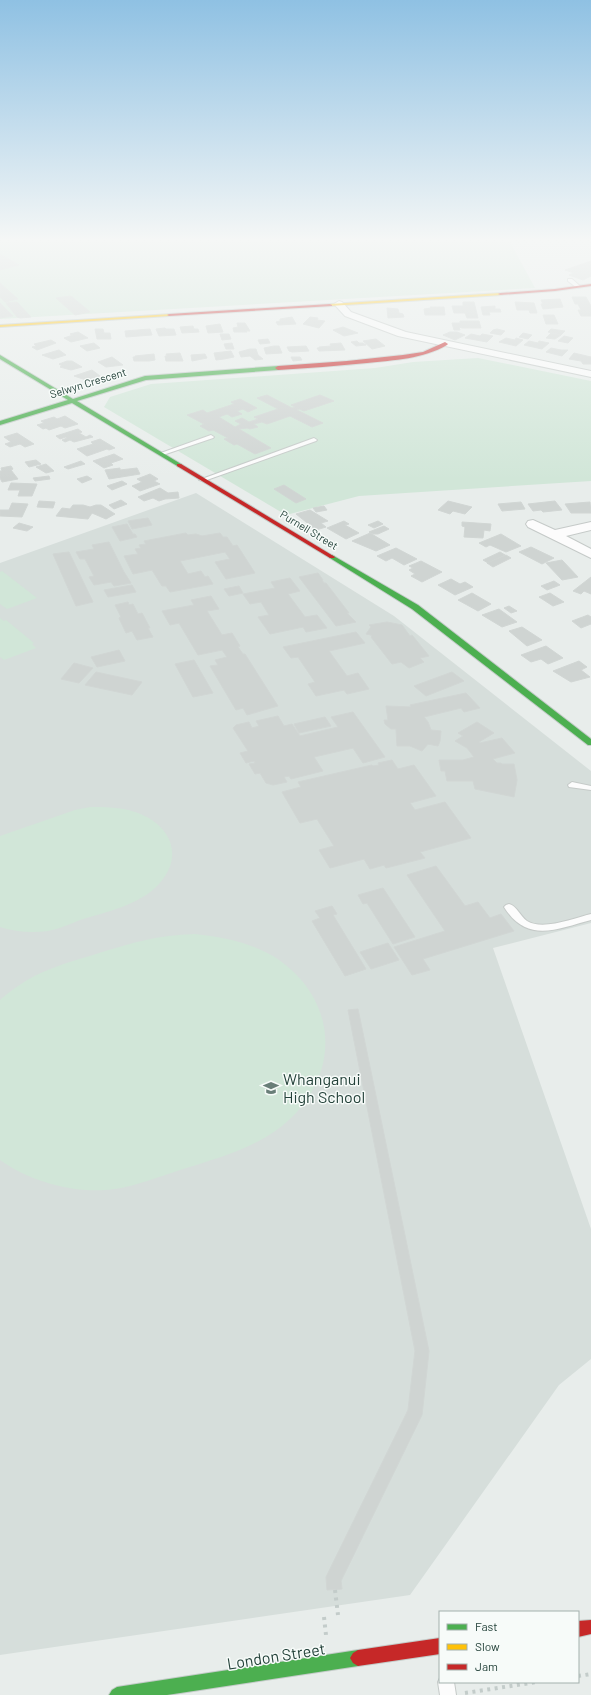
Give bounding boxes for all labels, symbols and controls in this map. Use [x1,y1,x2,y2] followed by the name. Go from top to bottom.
[48,365,128,400] street label: Selwyn Crescent
[278,507,341,552] street label: Purnell Street
[283,1069,365,1106] place label: Whanganui High School
[262,1079,280,1097] school or university icon: Whanganui High School
[439,1611,579,1683] legend
[475,1619,498,1633] text: Fast
[225,1638,326,1673] street label: London Street
[475,1639,500,1653] text: Slow
[475,1659,498,1673] text: Jam

